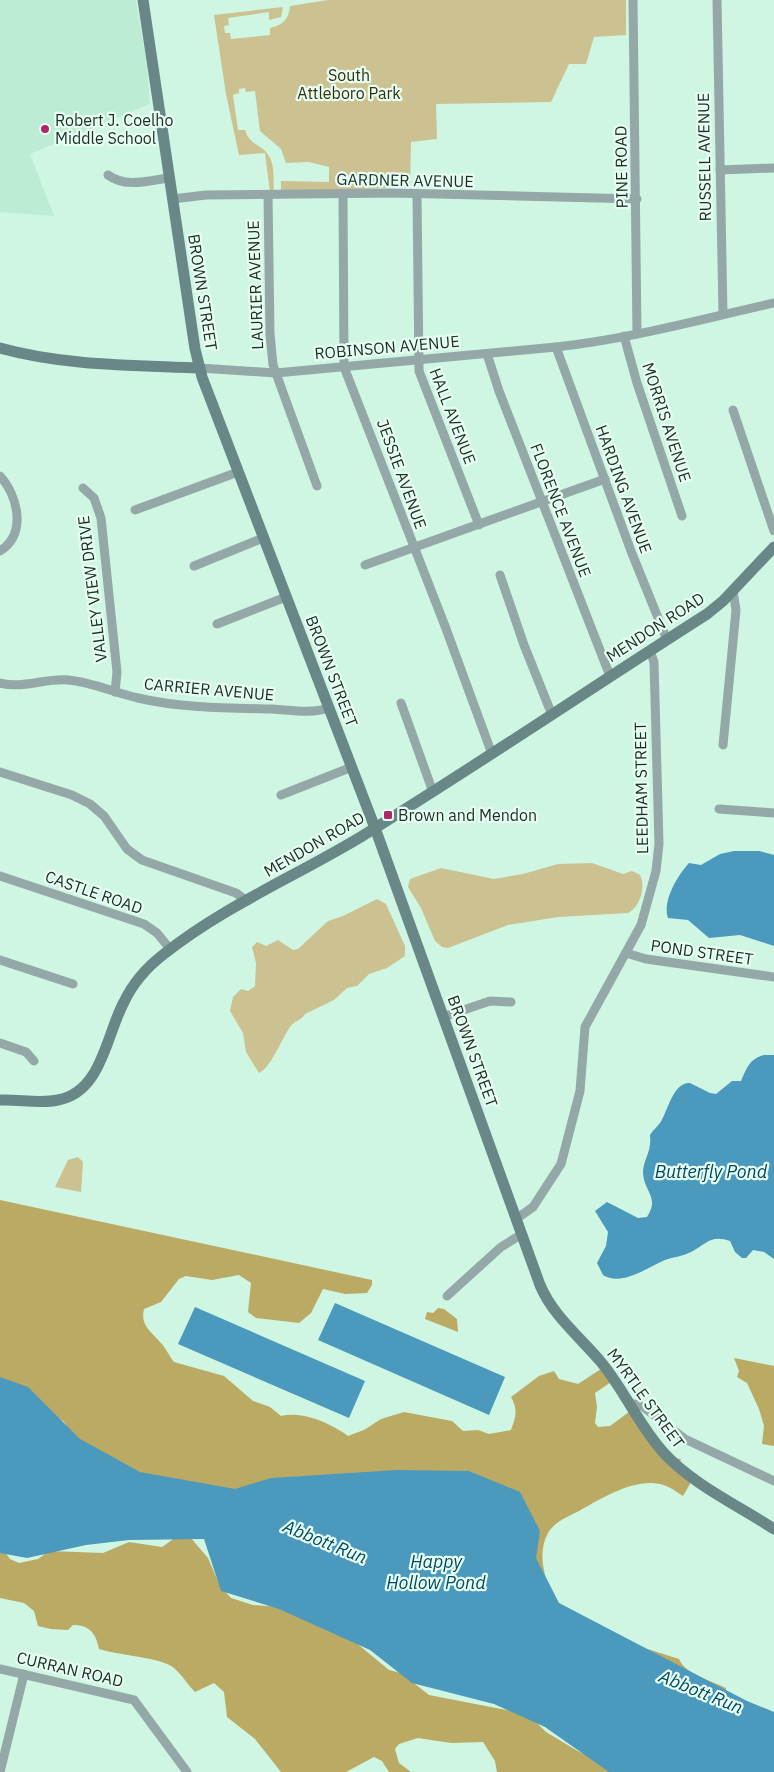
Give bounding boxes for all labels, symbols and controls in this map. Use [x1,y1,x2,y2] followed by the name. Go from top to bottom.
[297,65,401,103] park label: South Attleboro Park
[693,93,715,221] street label: RUSSELL AVENUE
[55,110,173,148] place label: Robert J. Coelho Middle School
[39,123,51,135] marker: Robert J. Coelho Middle School
[610,125,632,209] street label: PINE ROAD
[336,169,474,191] street label: GARDNER AVENUE
[243,220,267,350] street label: LAURIER AVENUE
[184,232,222,352] street label: BROWN STREET
[314,331,460,363] street label: ROBINSON AVENUE
[638,360,696,484] street label: MORRIS AVENUE
[425,365,481,467] street label: HALL AVENUE
[373,416,431,532] street label: JESSIE AVENUE
[591,422,657,556] street label: HARDING AVENUE
[526,440,596,580] street label: FLORENCE AVENUE
[73,515,111,663] street label: VALLEY VIEW DRIVE
[602,588,708,666] street label: MENDON ROAD
[302,613,362,729] street label: BROWN STREET
[143,673,275,705] street label: CARRIER AVENUE
[630,722,652,854] street label: LEEDHAM STREET
[398,805,537,825] place label: Brown and Mendon
[260,807,368,881] street label: MENDON ROAD
[382,809,394,821] marker: Brown and Mendon
[43,866,145,918] street label: CASTLE ROAD
[650,935,754,969] street label: POND STREET
[444,992,502,1110] street label: BROWN STREET
[655,1160,768,1183] water label: Butterfly Pond
[603,1344,689,1452] street label: MYRTLE STREET
[279,1514,371,1569] water label: Abbott Run
[386,1550,486,1594] water label: Happy Hollow Pond
[15,1647,125,1691] street label: CURRAN ROAD
[655,1664,747,1719] water label: Abbott Run

